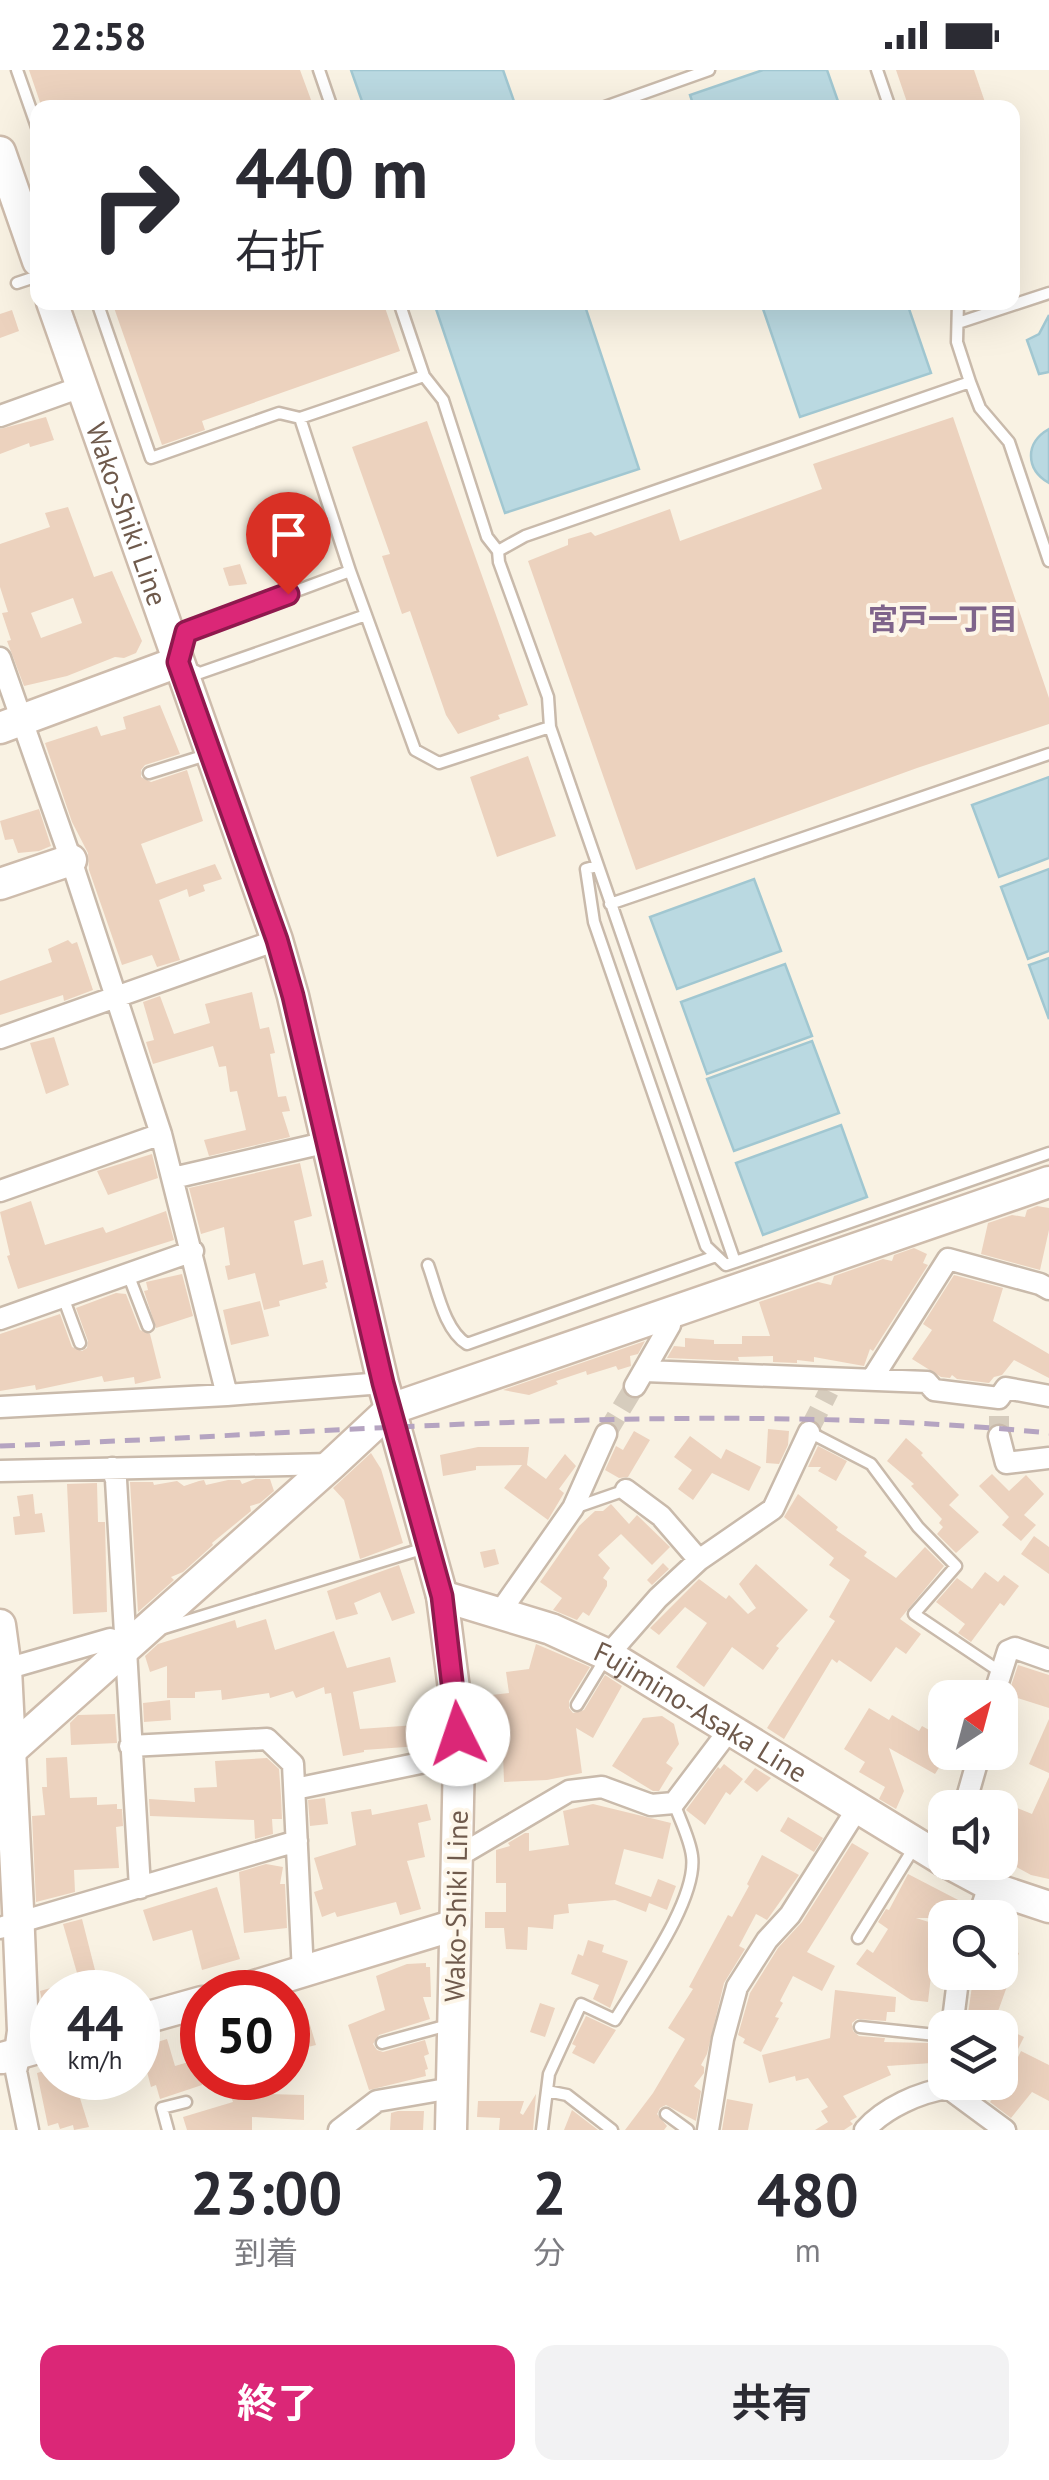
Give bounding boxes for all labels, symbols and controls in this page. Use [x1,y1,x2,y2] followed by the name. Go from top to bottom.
[50,11,146,60] text: 22:58
[235,127,428,217] text: 440 m
[70,140,200,270] icon: right
[235,221,325,279] text: 右折
[78,417,177,611] street label: Wako-Shiki Line
[246,492,331,595] pin
[261,507,316,562] icon: arrive
[868,599,1018,638] district label: 宮戸一丁目
[588,1632,814,1790] street label: Fujimino-Asaka Line
[928,1680,1018,1770] north arrow
[928,1680,1018,2100] map controls
[406,1682,510,1786] position arrow
[928,1790,1018,1880] button: sound
[435,1810,476,2002] street label: Wako-Shiki Line
[928,1900,1018,1990] button: search
[180,1970,310,2100] speed limit sign: 50
[67,1990,123,2055] text: 44
[928,2010,1018,2100] button: layers
[68,2044,122,2076] text: km/h
[190,2153,342,2231] text: 23:00
[533,2153,567,2231] text: 2
[757,2155,859,2233] text: 480
[795,2229,821,2271] text: m
[234,2231,298,2273] text: 到着
[534,2231,566,2273] text: 分
[40,2345,515,2460] button: 終了
[535,2345,1009,2460] button: 共有

